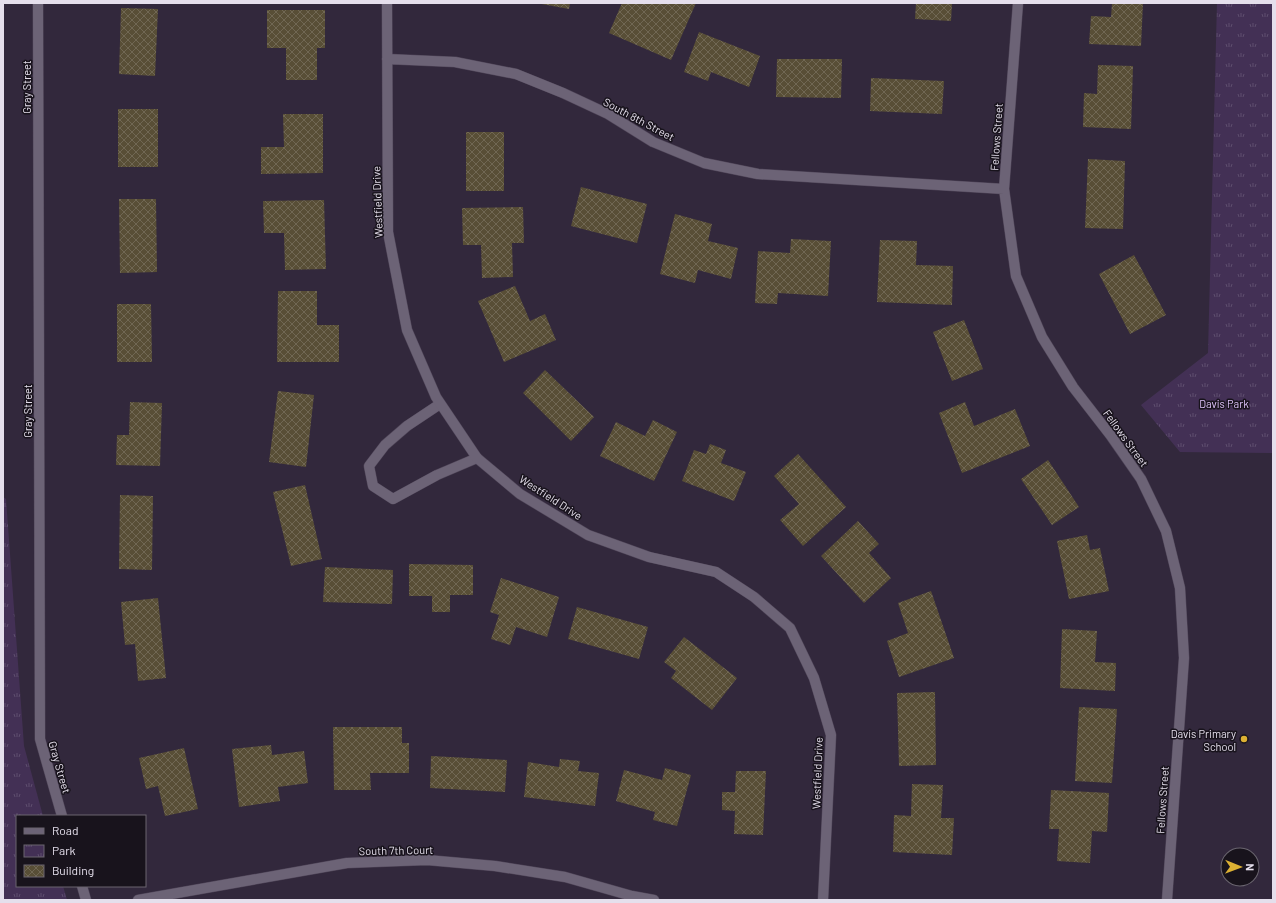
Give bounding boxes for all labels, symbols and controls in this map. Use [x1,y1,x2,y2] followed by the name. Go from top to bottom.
[20,60,33,114] street label: Gray Street
[601,95,677,143] street label: South 8th Street
[987,103,1005,171] street label: Fellows Street
[369,166,385,238] street label: Westfield Drive
[21,384,34,438] street label: Gray Street
[1199,397,1249,410] park label: Davis Park
[1101,407,1151,469] street label: Fellows Street
[517,472,585,522] street label: Westfield Drive
[1171,727,1236,753] place label: Davis Primary School
[1239,734,1249,744] marker: Davis Primary School
[809,737,825,809] street label: Westfield Drive
[46,739,74,795] street label: Gray Street
[1153,766,1171,834] street label: Fellows Street
[16,815,146,887] legend
[52,823,79,837] text: Road
[52,843,76,857] text: Park
[359,843,433,857] street label: South 7th Court
[1220,847,1260,887] north arrow
[52,863,94,877] text: Building
[1244,863,1257,871] text: N

